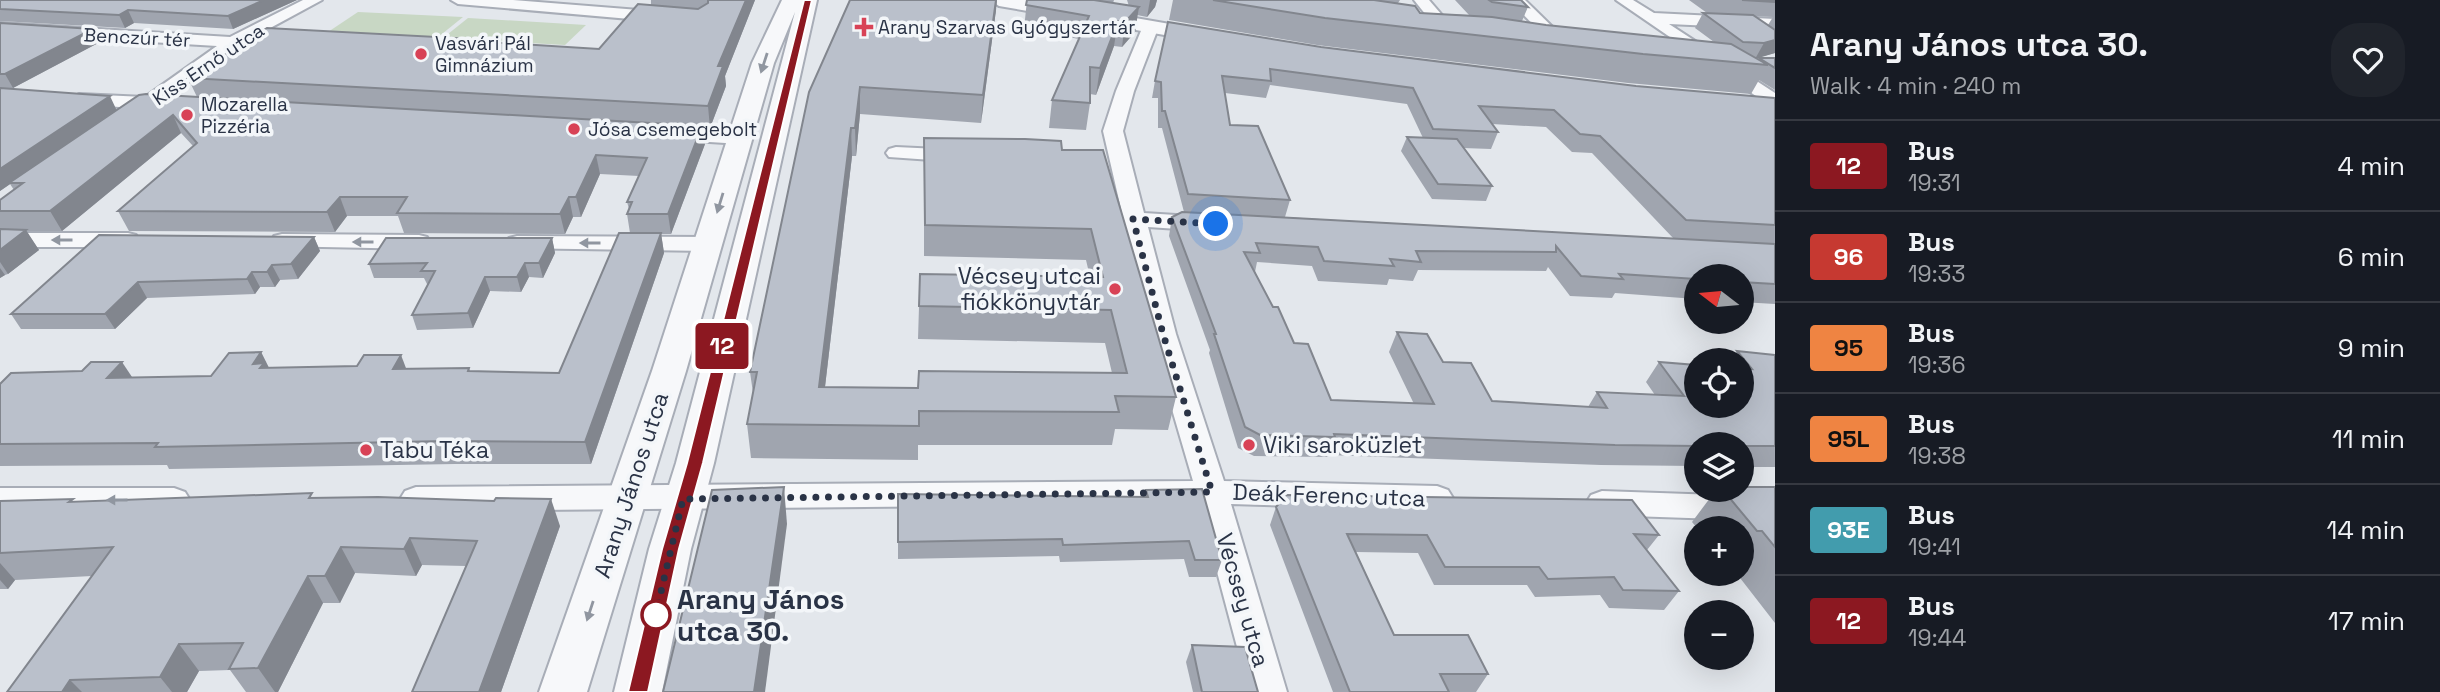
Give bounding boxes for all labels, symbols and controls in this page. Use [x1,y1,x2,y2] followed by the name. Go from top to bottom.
[878,15,1135,40] place label: Arany Szarvas Gyógyszertár
[148,18,269,111] street label: Kiss Ernő utca
[856,19,872,35] marker: Arany Szarvas Gyógyszertár
[83,22,191,53] street label: Benczúr tér
[2331,23,2405,97] button: heart
[1810,24,2148,66] text: Arany János utca 30.
[435,31,534,78] place label: Vasvári Pál Gimnázium
[413,46,429,62] marker: Vasvári Pál Gimnázium
[758,52,769,73] one-way arrow
[1810,71,2021,101] text: Walk · 4 min · 240 m
[201,92,288,139] place label: Mozarella Pizzéria
[179,107,195,123] marker: Mozarella Pizzéria
[588,117,757,142] place label: Jósa csemegebolt
[566,121,582,137] marker: Jósa csemegebolt
[1908,134,1955,168] text: Bus
[2337,149,2405,183] text: 4 min
[1836,150,1861,181] text: 12
[1908,168,1961,198] text: 19:31
[715,193,725,214] one-way arrow
[1198,206,1233,241] your location
[1908,225,1955,259] text: Bus
[51,234,73,246] one-way arrow
[352,236,374,248] one-way arrow
[579,237,601,249] one-way arrow
[2338,240,2405,274] text: 6 min
[1834,241,1863,272] text: 96
[1908,259,1965,289] text: 19:33
[958,261,1101,317] place label: Vécsey utcai fiókkönyvtár
[1684,264,1754,334] north arrow
[1684,264,1754,670] map controls
[1107,281,1123,297] marker: Vécsey utcai fiókkönyvtár
[1908,316,1955,350] text: Bus
[690,323,754,369] line badge: 12
[709,330,735,361] text: 12
[2338,331,2405,365] text: 9 min
[1834,332,1863,363] text: 95
[1684,348,1754,418] button: locate
[1908,350,1965,380] text: 19:36
[587,388,675,582] street label: Arany János utca
[1908,407,1955,441] text: Bus
[2332,422,2405,456] text: 11 min
[1827,423,1870,454] text: 95L
[1263,430,1422,460] place label: Viki saroküzlet
[1684,432,1754,502] button: layers
[380,435,489,465] place label: Tabu Téka
[1241,437,1257,453] marker: Viki saroküzlet
[1908,441,1966,471] text: 19:38
[358,442,374,458] marker: Tabu Téka
[1232,477,1426,513] street label: Deák Ferenc utca
[106,494,128,506] one-way arrow
[1908,498,1955,532] text: Bus
[2327,513,2405,547] text: 14 min
[1827,514,1870,545] text: 93E
[1684,516,1754,586] button: +
[1210,530,1276,670] street label: Vécsey utca
[1908,532,1961,562] text: 19:41
[677,581,844,649] place label: Arany János utca 30.
[1908,589,1955,623] text: Bus
[584,600,595,621] one-way arrow
[641,600,671,630] marker: Arany János utca 30.
[1684,600,1754,670] button: −
[2328,604,2405,638] text: 17 min
[1836,605,1861,636] text: 12
[1908,623,1966,653] text: 19:44

